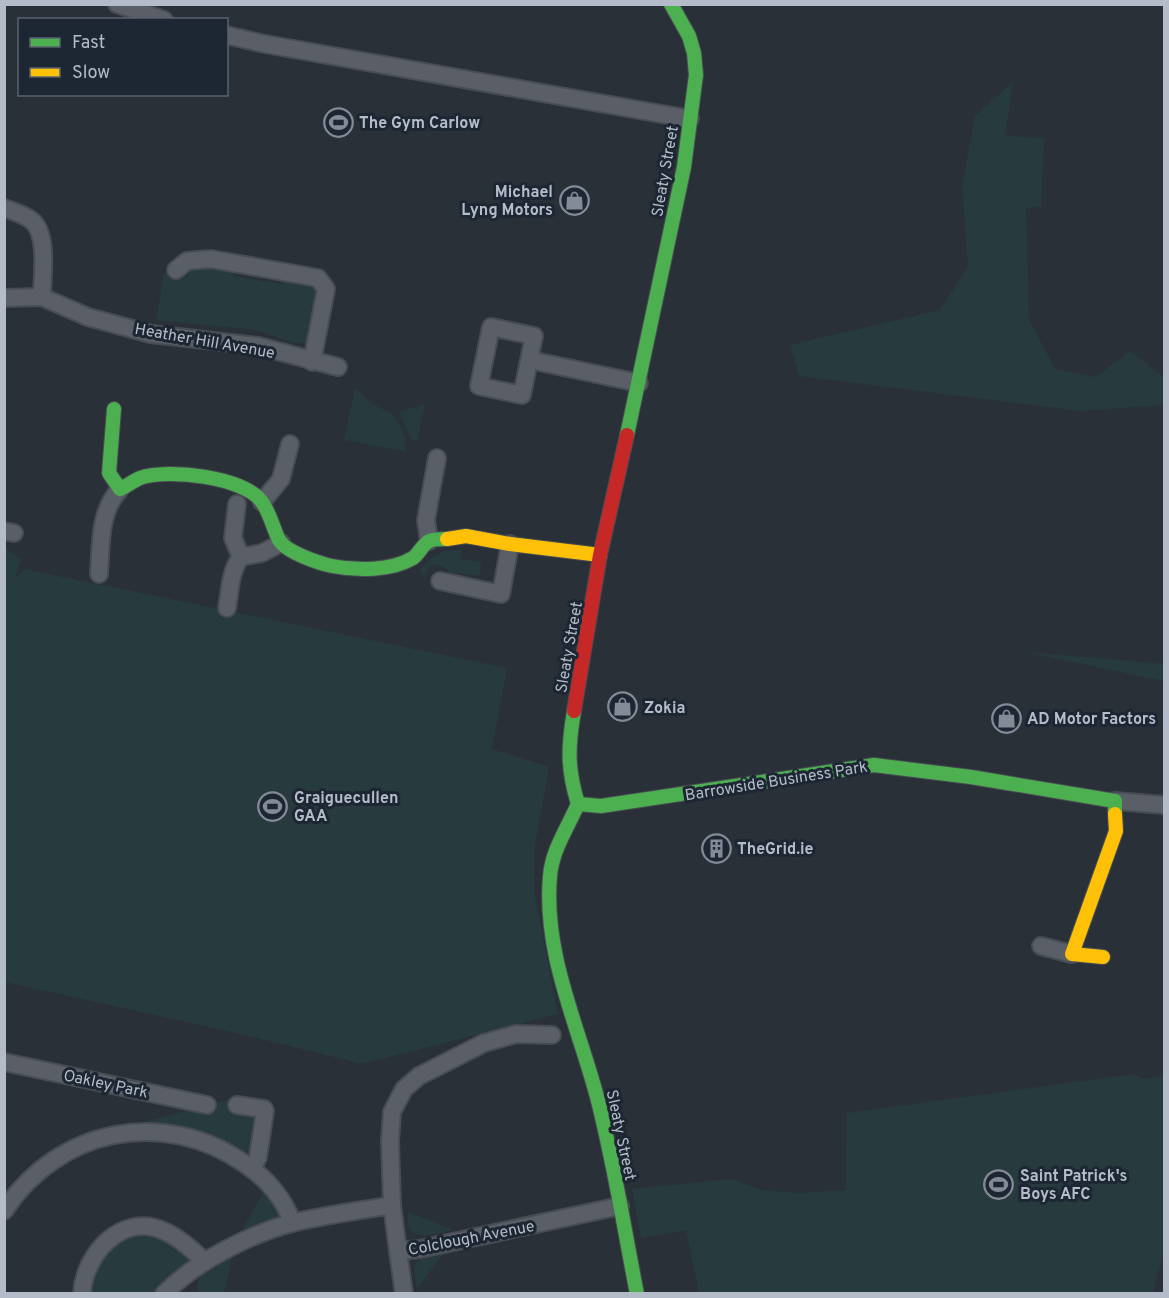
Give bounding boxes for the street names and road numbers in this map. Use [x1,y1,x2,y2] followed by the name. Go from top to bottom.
[648,124,684,219] street label: Sleaty Street
[133,320,276,364] street label: Heather Hill Avenue
[552,600,588,695] street label: Sleaty Street
[683,758,869,806] street label: Barrowside Business Park
[61,1066,150,1104] street label: Oakley Park
[601,1088,639,1183] street label: Sleaty Street
[407,1217,536,1261] street label: Colclough Avenue

